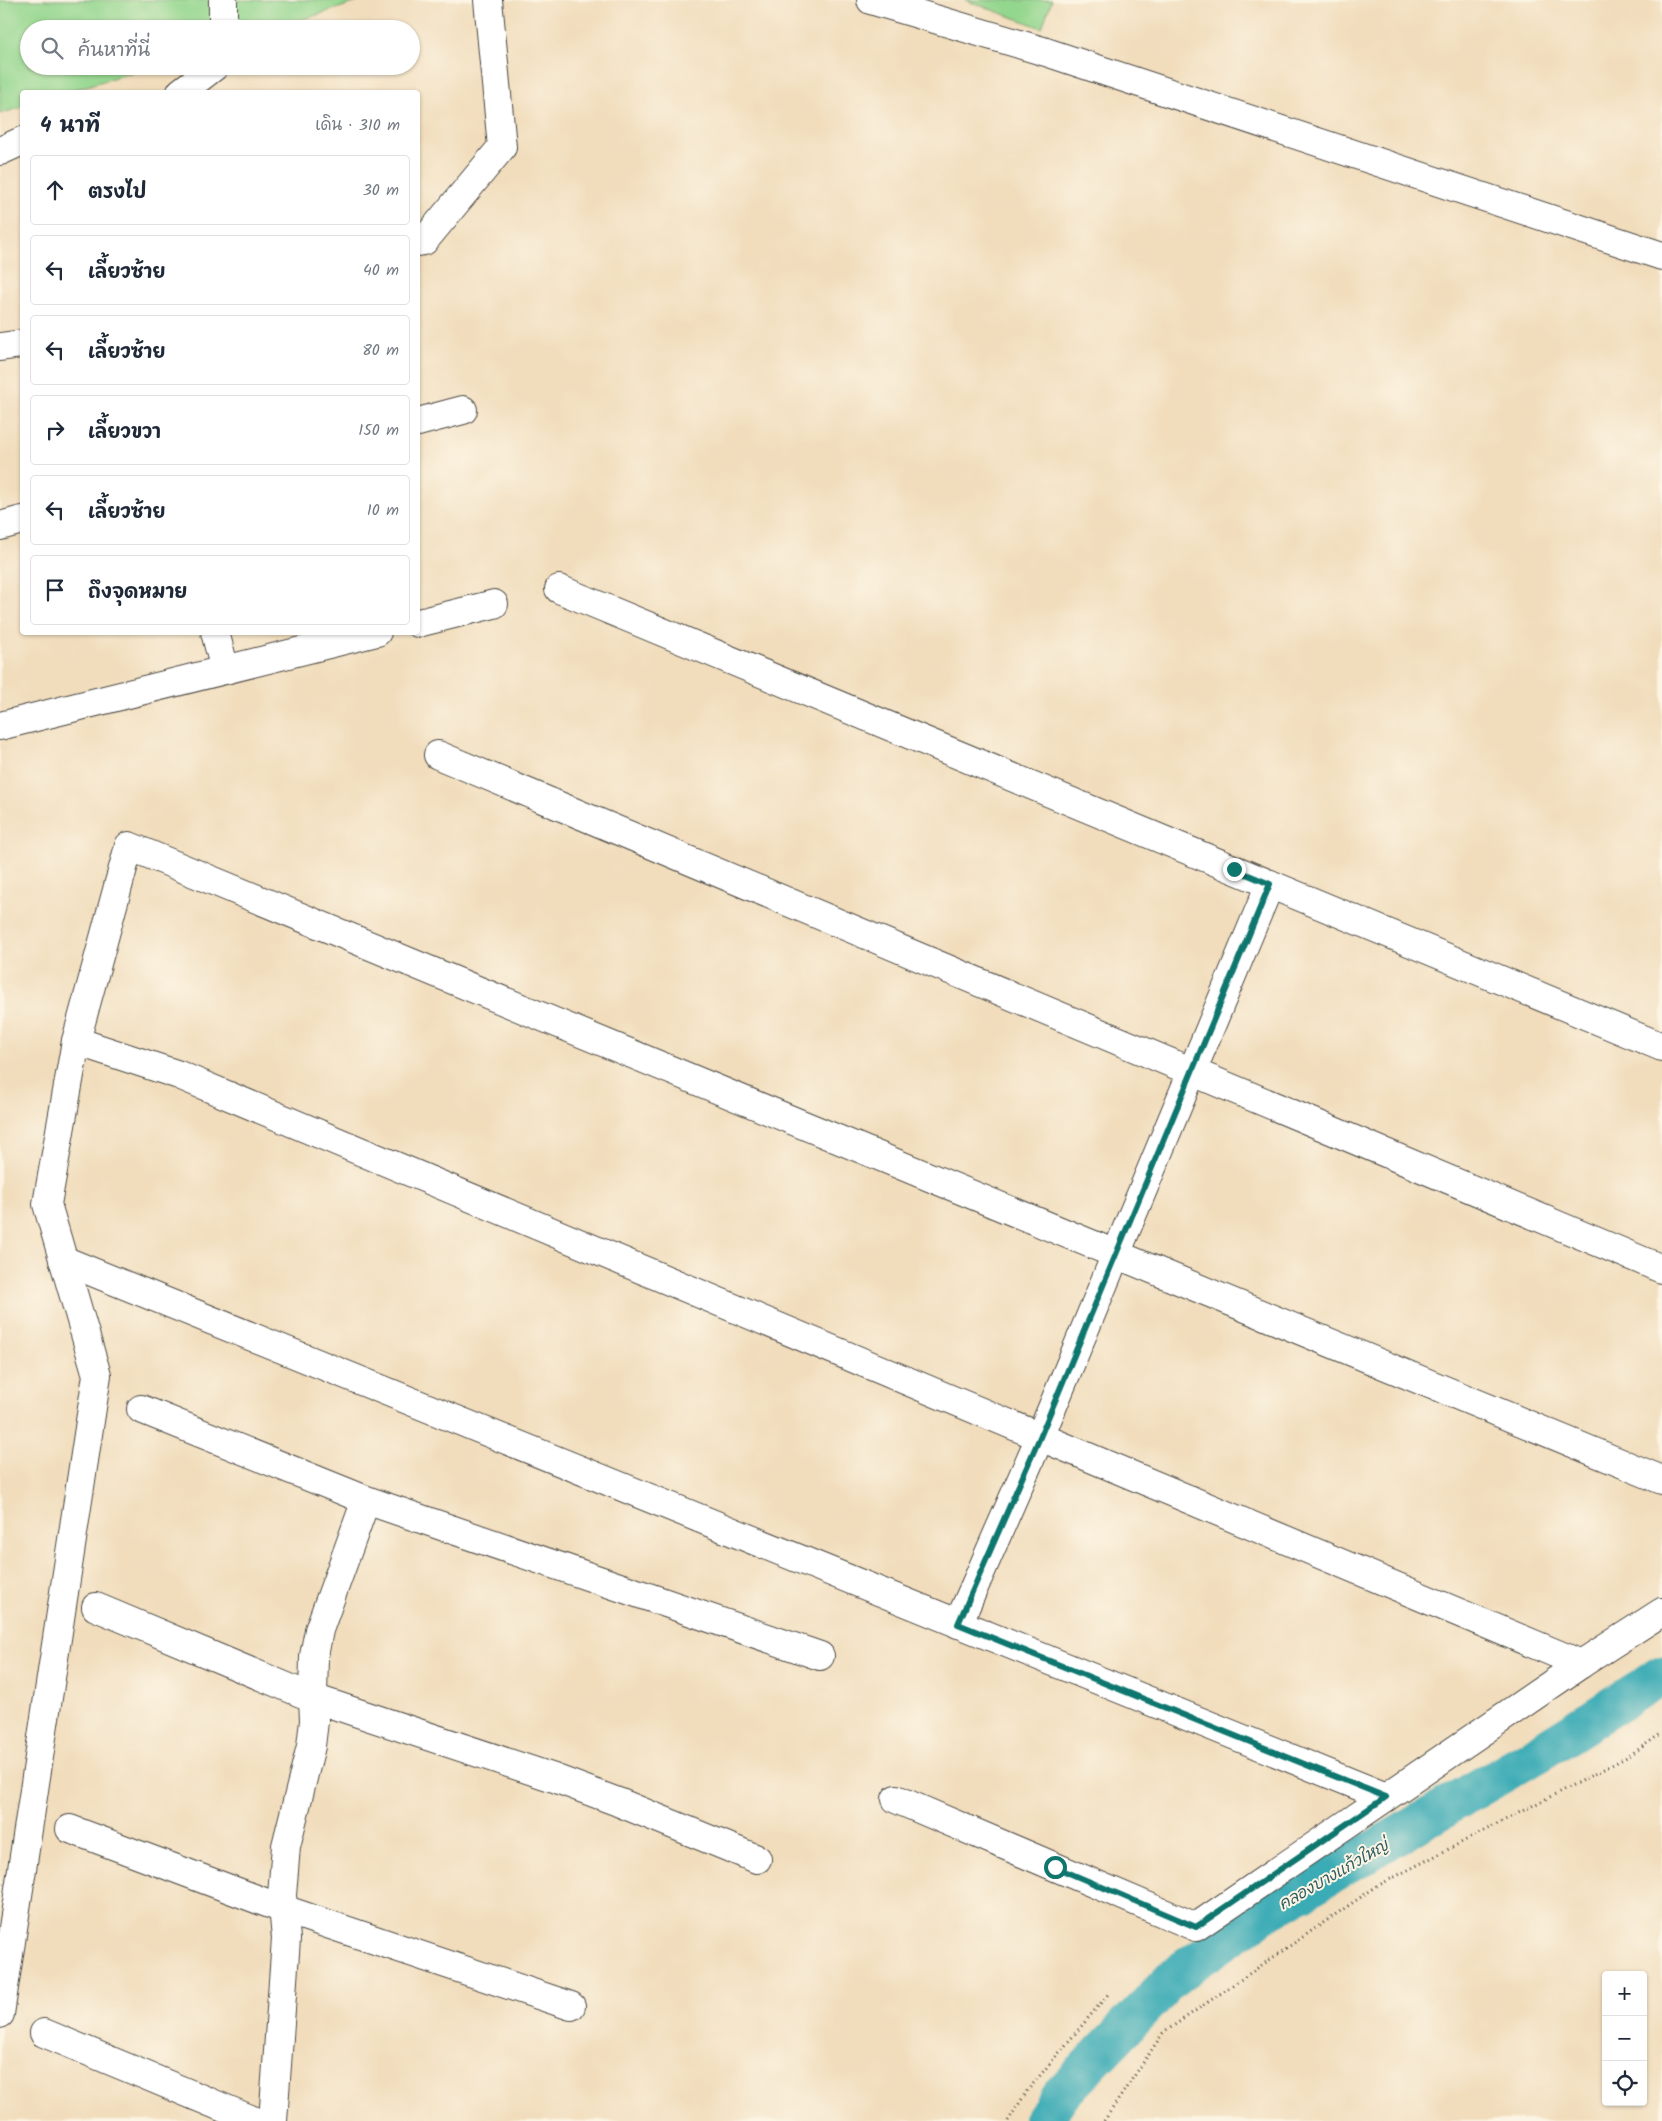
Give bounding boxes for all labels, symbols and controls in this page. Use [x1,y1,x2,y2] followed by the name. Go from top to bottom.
[20,20,420,75] search box
[38,34,66,62] icon: search
[78,36,150,66] text: ค้นหาที่นี่
[40,110,100,143] text: 4 นาที
[315,113,400,138] text: เดิน · 310 m
[41,176,69,204] icon: ahead
[88,178,146,208] text: ตรงไป
[363,178,399,203] text: 30 m
[41,256,69,284] icon: left
[88,258,165,288] text: เลี้ยวซ้าย
[363,258,399,283] text: 40 m
[41,336,69,364] icon: left
[88,338,165,368] text: เลี้ยวซ้าย
[362,338,399,363] text: 80 m
[41,416,69,444] icon: right
[88,418,161,448] text: เลี้ยวขวา
[358,418,399,443] text: 150 m
[41,496,69,524] icon: left
[88,498,165,528] text: เลี้ยวซ้าย
[367,498,399,523] text: 10 m
[41,576,69,604] icon: arrive
[88,578,187,608] text: ถึงจุดหมาย
[1223,858,1246,881] route end
[1274,1832,1396,1917] water label: คลองบางแก้วใหญ่
[1044,1856,1067,1879] route start
[1602,1971,1647,2106] map controls
[1602,1971,1647,2016] button: +
[1602,2016,1647,2061] button: −
[1602,2061,1647,2106] button: locate

